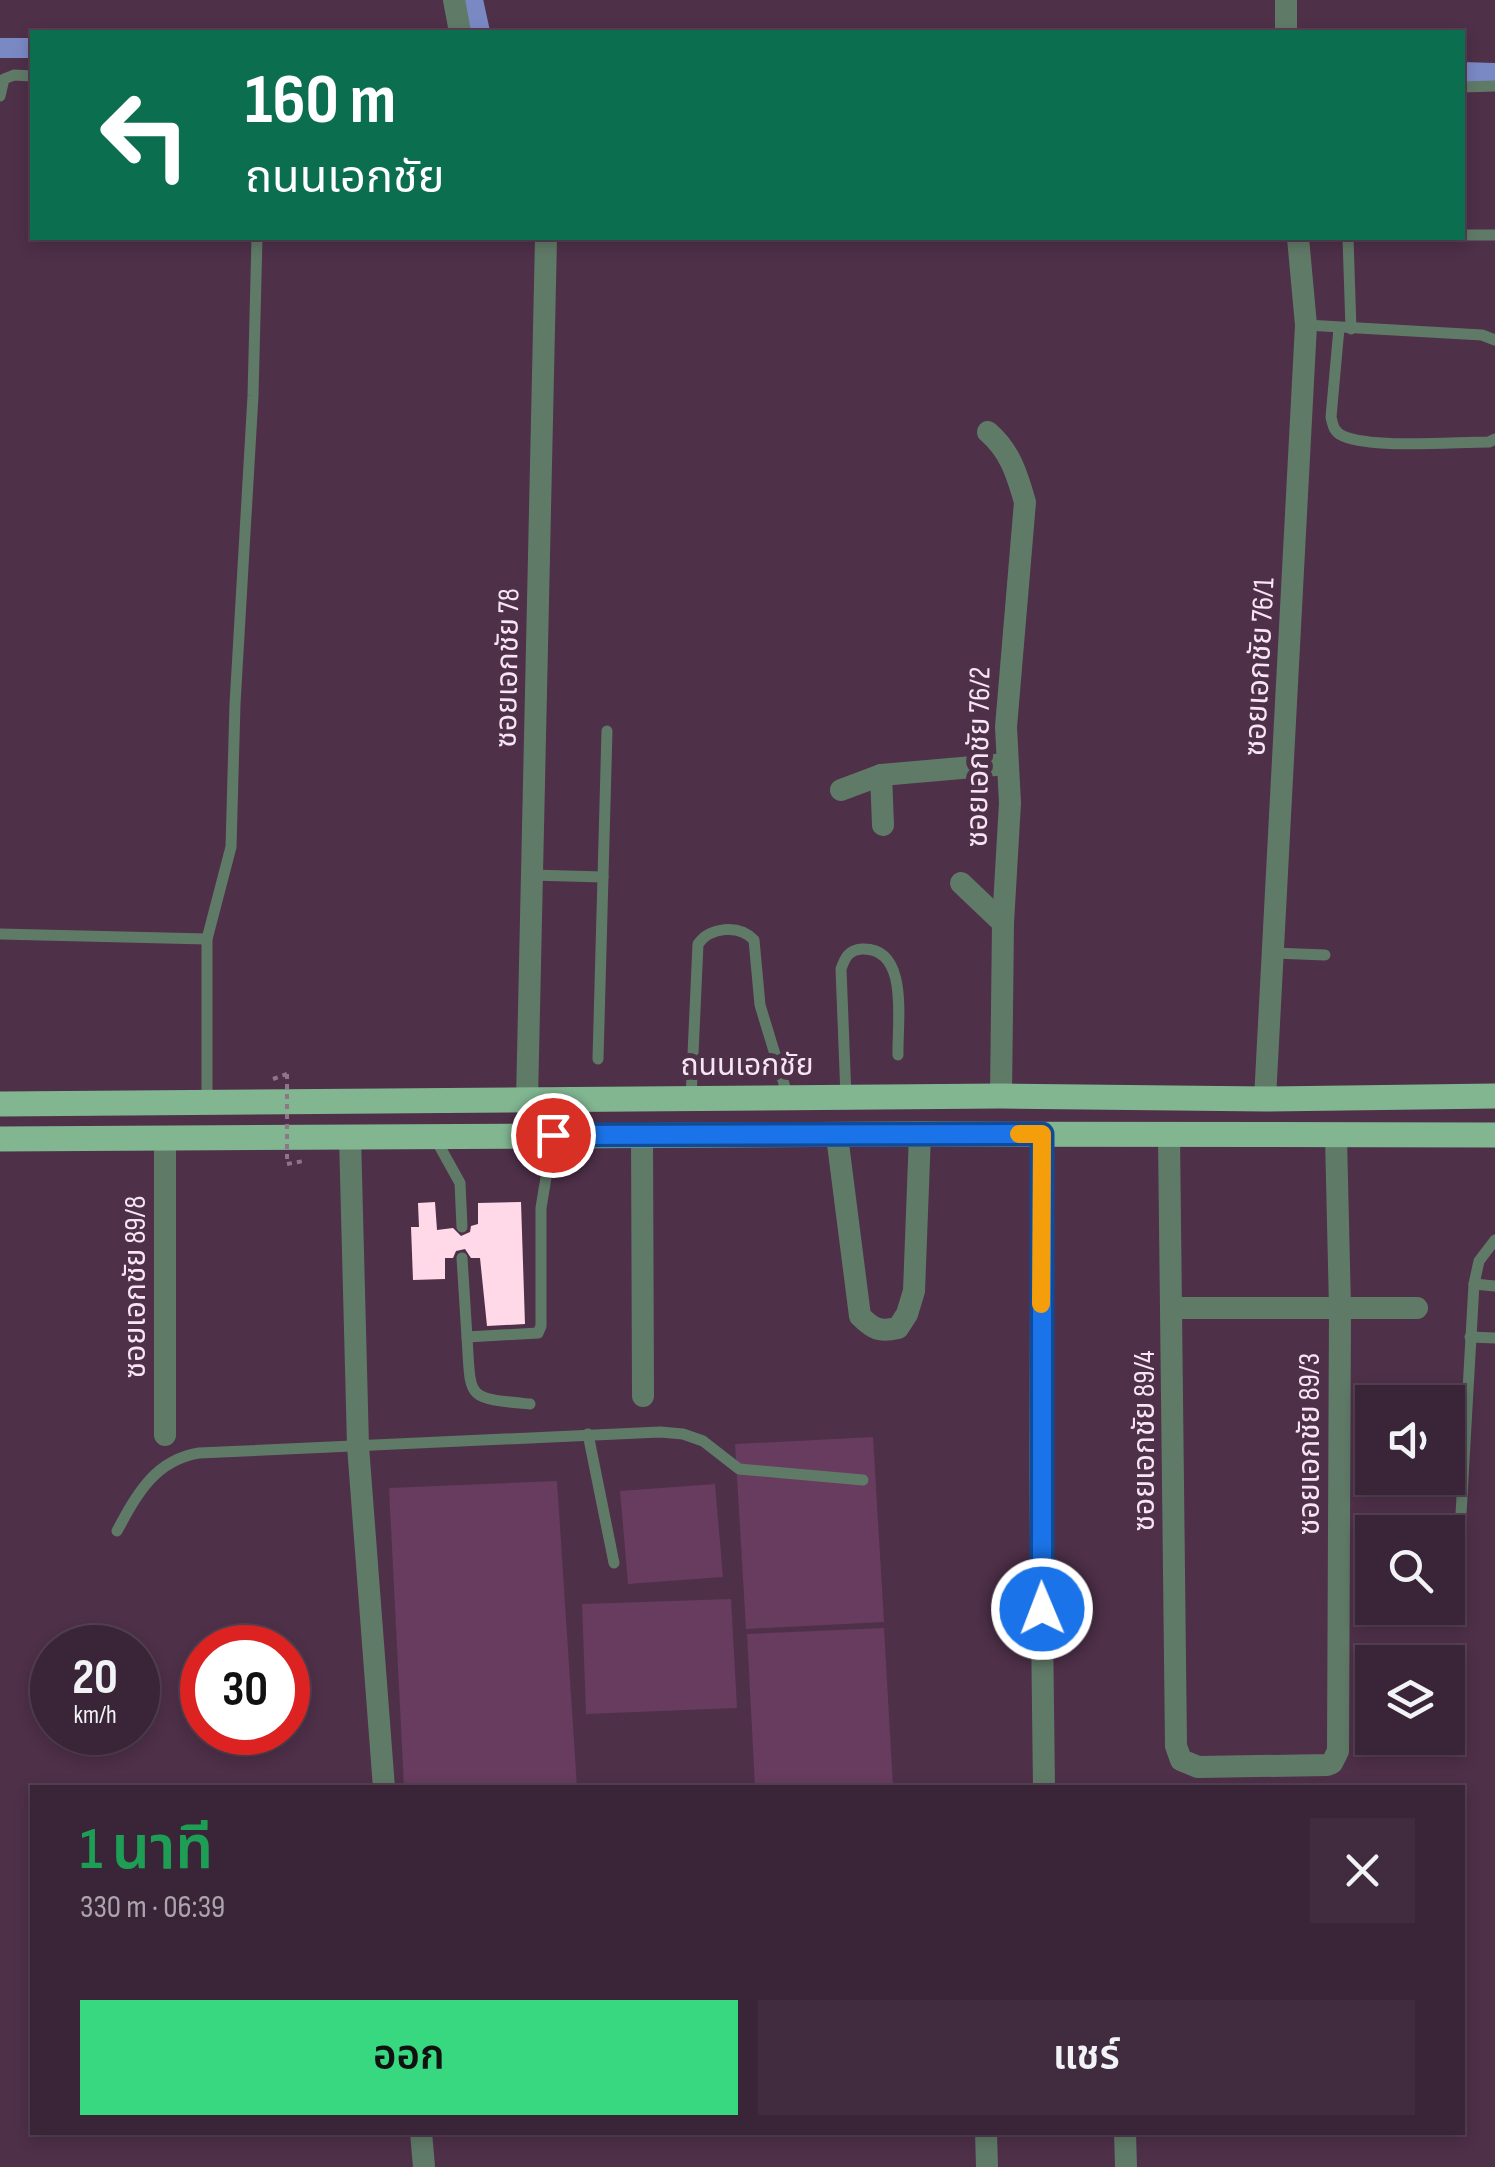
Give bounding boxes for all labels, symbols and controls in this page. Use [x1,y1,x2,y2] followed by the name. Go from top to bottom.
[245,59,396,143] text: 160 m
[80,70,210,200] icon: left
[245,151,444,206] text: ถนนเอกชัย
[1237,576,1283,757] street label: ซอยเอกชัย 76/1
[489,588,527,748] street label: ซอยเอกชัย 78
[959,666,999,848] street label: ซอยเอกชัย 76/2
[681,1048,813,1084] street label: ถนนเอกชัย
[511,1093,596,1178] pin
[526,1108,581,1163] icon: arrive
[118,1196,154,1378] street label: ซอยเอกชัย 89/8
[1127,1350,1163,1532] street label: ซอยเอกชัย 89/4
[1292,1353,1328,1535] street label: ซอยเอกชัย 89/3
[1355,1385,1465,1755] map controls
[1355,1385,1465,1495] button: sound
[1355,1515,1465,1625] button: search
[990,1557,1094,1661] position arrow
[180,1625,310,1755] speed limit sign: 30
[1355,1645,1465,1755] button: layers
[72,1648,118,1708] text: 20
[73,1700,117,1731] text: km/h
[80,1814,213,1886] text: 1 นาที
[1310,1818,1415,1923] button: close
[80,1888,225,1927] text: 330 m · 06:39
[80,2000,738,2115] button: ออก
[758,2000,1415,2115] button: แชร์

